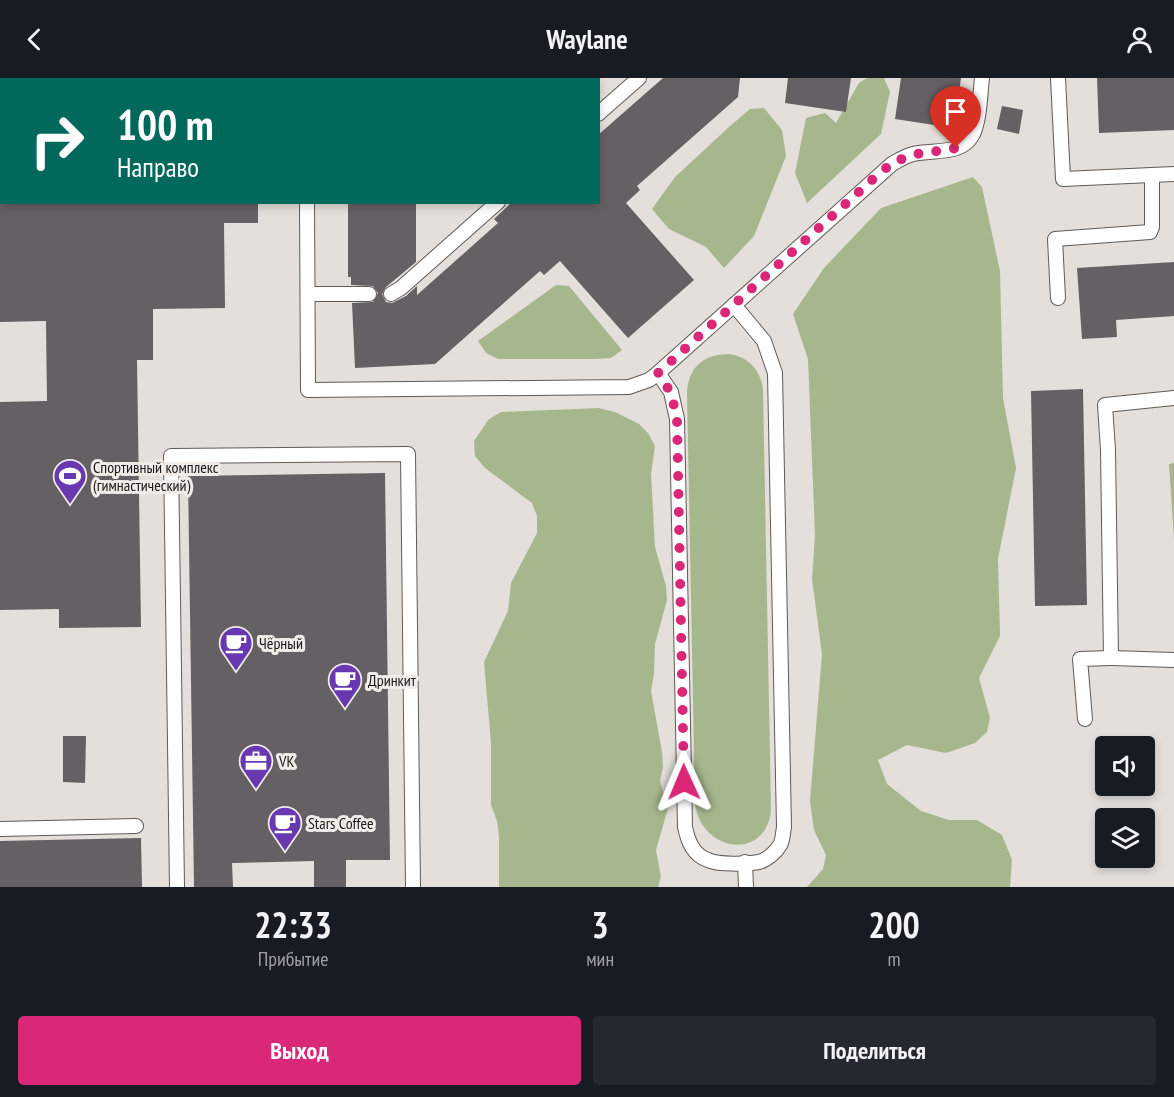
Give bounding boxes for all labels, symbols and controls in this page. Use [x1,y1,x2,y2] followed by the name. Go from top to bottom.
[546,22,628,56] text: Waylane
[18,23,51,56] icon: back
[1123,23,1156,56] icon: person
[930,86,981,148] pin
[939,95,972,128] icon: arrive
[117,97,214,152] text: 100 m
[18,102,96,180] icon: right
[117,150,199,184] text: Направо
[93,457,219,495] place label: Спортивный комплекс (гимнастический)
[52,458,88,505] sports icon: Спортивный комплекс (гимнастический)
[218,625,254,672] cafe icon: Чёрный
[259,633,303,653] place label: Чёрный
[327,662,363,709] cafe icon: Дринкит
[368,670,417,690] place label: Дринкит
[1095,736,1155,868] map controls
[1095,736,1155,796] button: sound
[238,743,274,790] office icon: VK
[652,750,716,814] position arrow
[278,751,294,771] place label: VK
[267,805,303,852] cafe icon: Stars Coffee
[1095,808,1155,868] button: layers
[308,813,374,833] place label: Stars Coffee
[254,901,332,948] text: 22:33
[592,901,609,948] text: 3
[868,901,920,948] text: 200
[258,946,329,972] text: Прибытие
[586,946,614,972] text: мин
[888,946,901,972] text: m
[18,1016,581,1085] button: Выход
[593,1016,1156,1085] button: Поделиться

